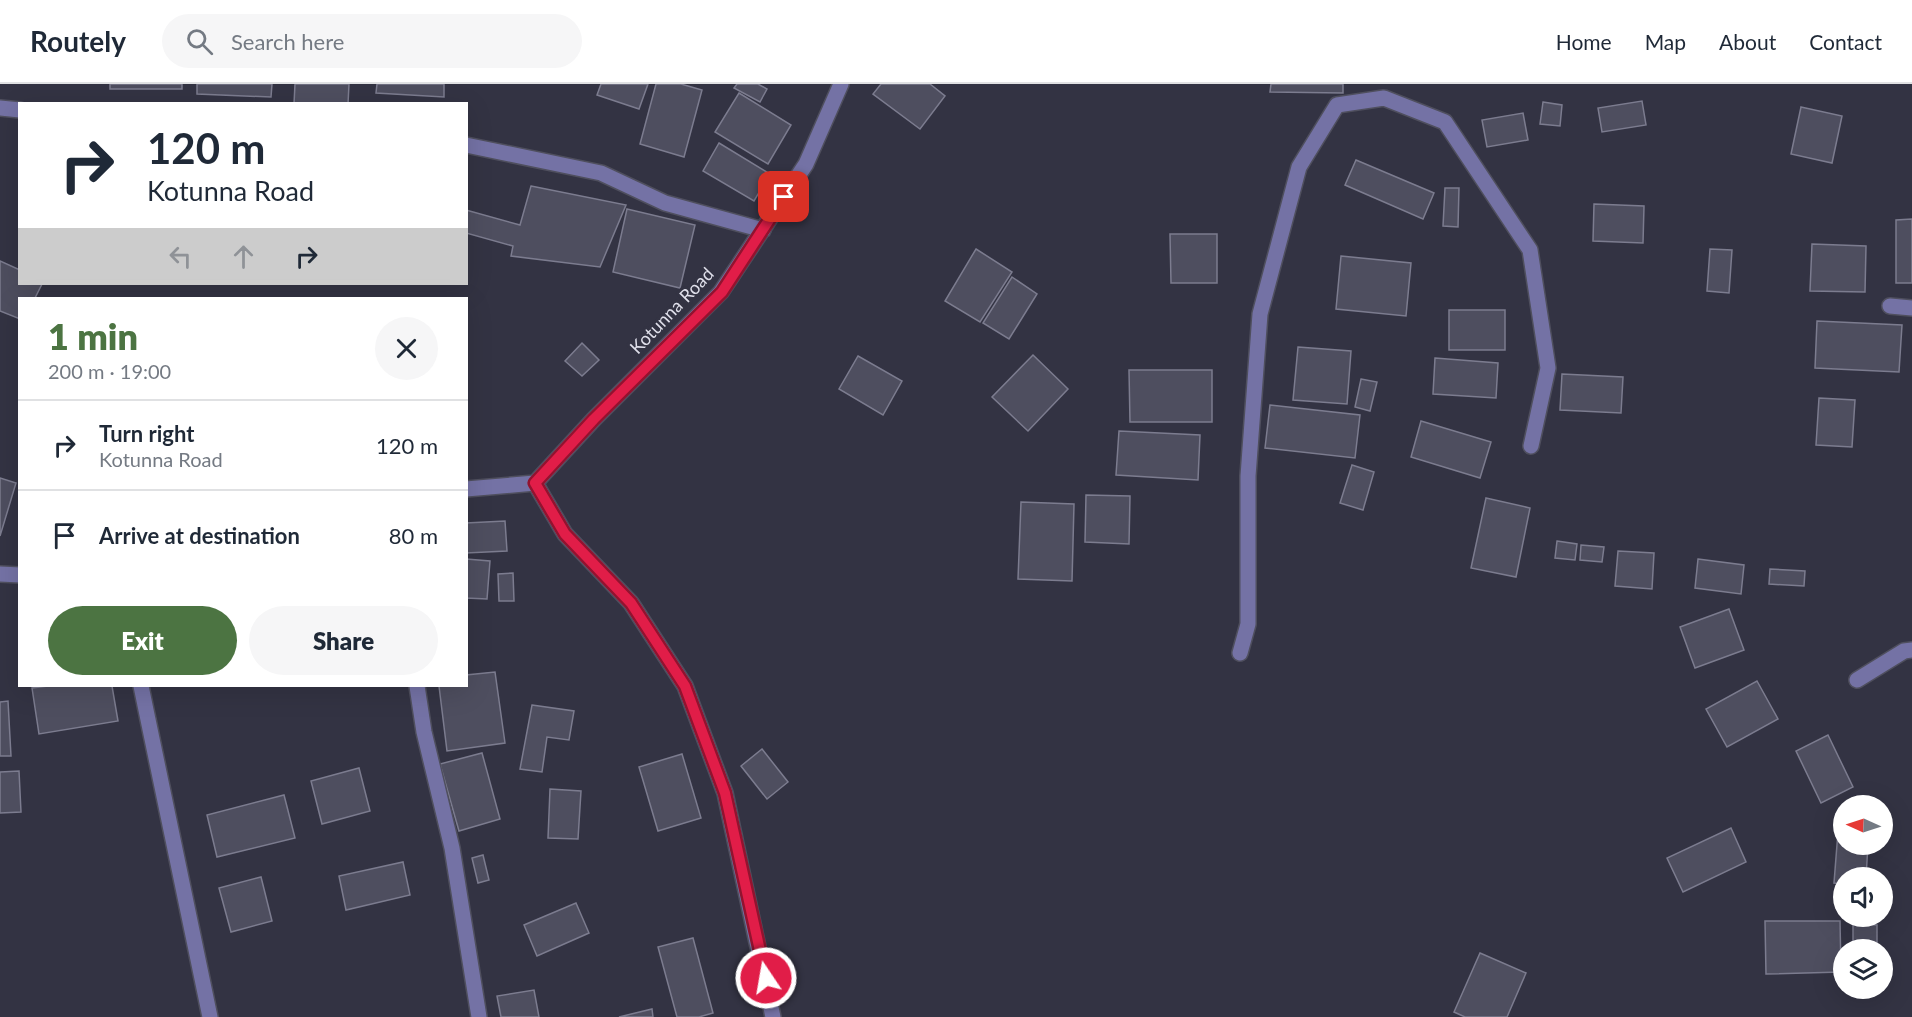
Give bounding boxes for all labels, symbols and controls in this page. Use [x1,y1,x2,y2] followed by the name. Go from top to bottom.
[162,14,582,68] search box
[30,24,126,58] text: Routely
[183,25,216,58] icon: search
[231,28,344,55] text: Search here
[1556,29,1612,54] text: Home
[1645,29,1686,54] text: Map
[1719,29,1776,54] text: About
[1809,29,1882,54] text: Contact
[147,123,265,173] text: 120 m
[48,126,126,204] icon: right
[758,171,809,222] pin
[147,174,314,207] text: Kotunna Road
[767,180,800,213] icon: arrive
[164,240,197,273] icon: left
[227,240,260,273] icon: ahead
[290,240,323,273] icon: right
[625,263,718,358] street label: Kotunna Road
[48,314,138,358] text: 1 min
[375,317,438,380] button: close
[48,359,171,383] text: 200 m · 19:00
[99,420,194,447] text: Turn right
[48,429,81,462] icon: right
[376,432,438,459] text: 120 m
[99,447,223,471] text: Kotunna Road
[48,519,81,552] icon: arrive
[99,522,300,549] text: Arrive at destination
[389,522,438,549] text: 80 m
[48,606,237,675] button: Exit
[249,606,438,675] button: Share
[1833,795,1893,855] north arrow
[1833,795,1893,999] map controls
[1833,867,1893,927] button: sound
[1833,939,1893,999] button: layers
[734,946,798,1010] position arrow

